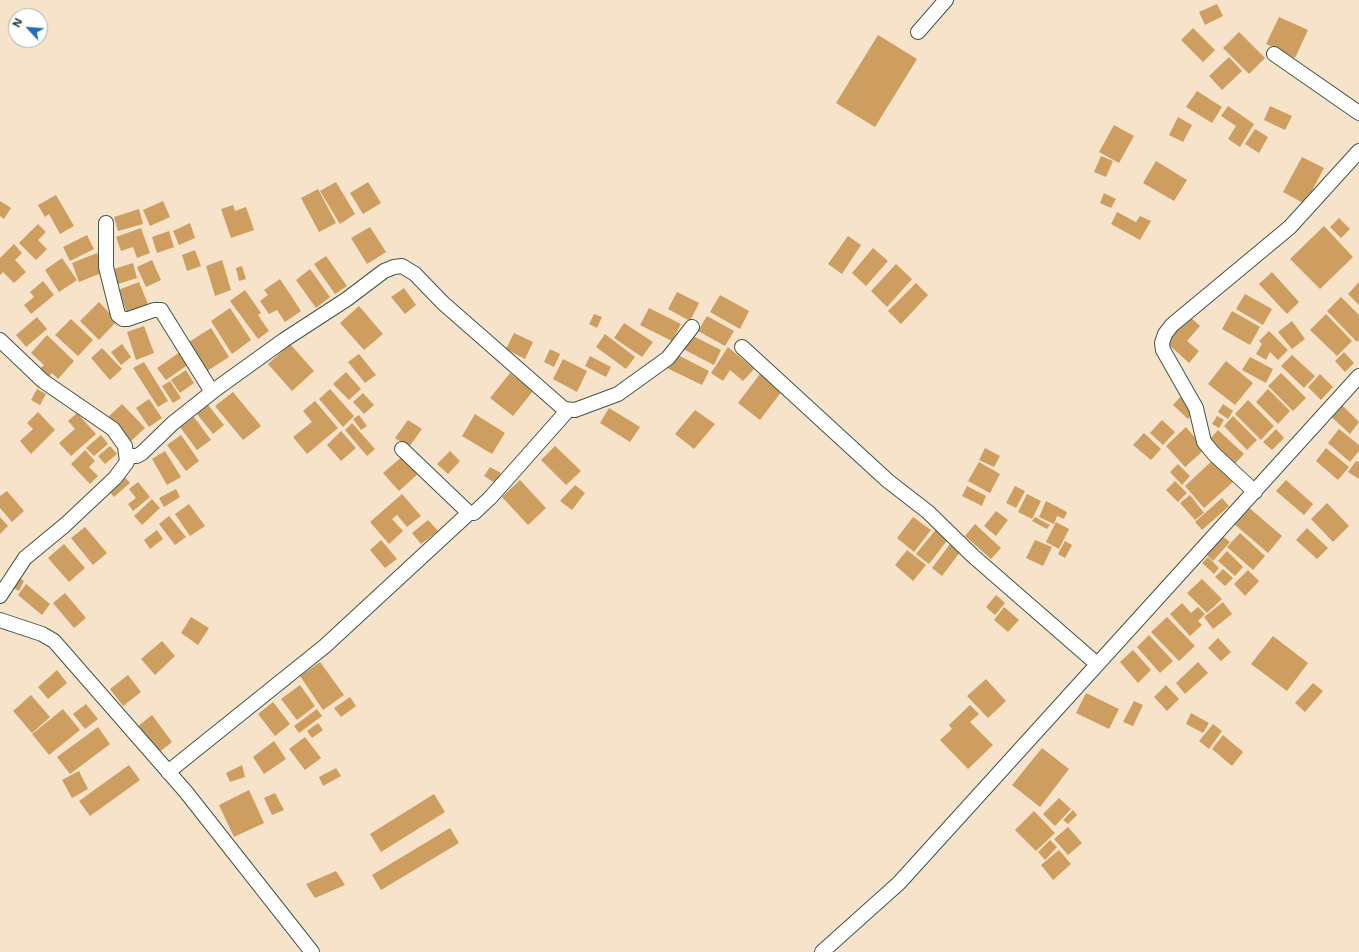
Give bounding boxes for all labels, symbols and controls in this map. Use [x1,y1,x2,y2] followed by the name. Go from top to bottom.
[8,8,48,48] north arrow
[9,16,26,30] text: N

